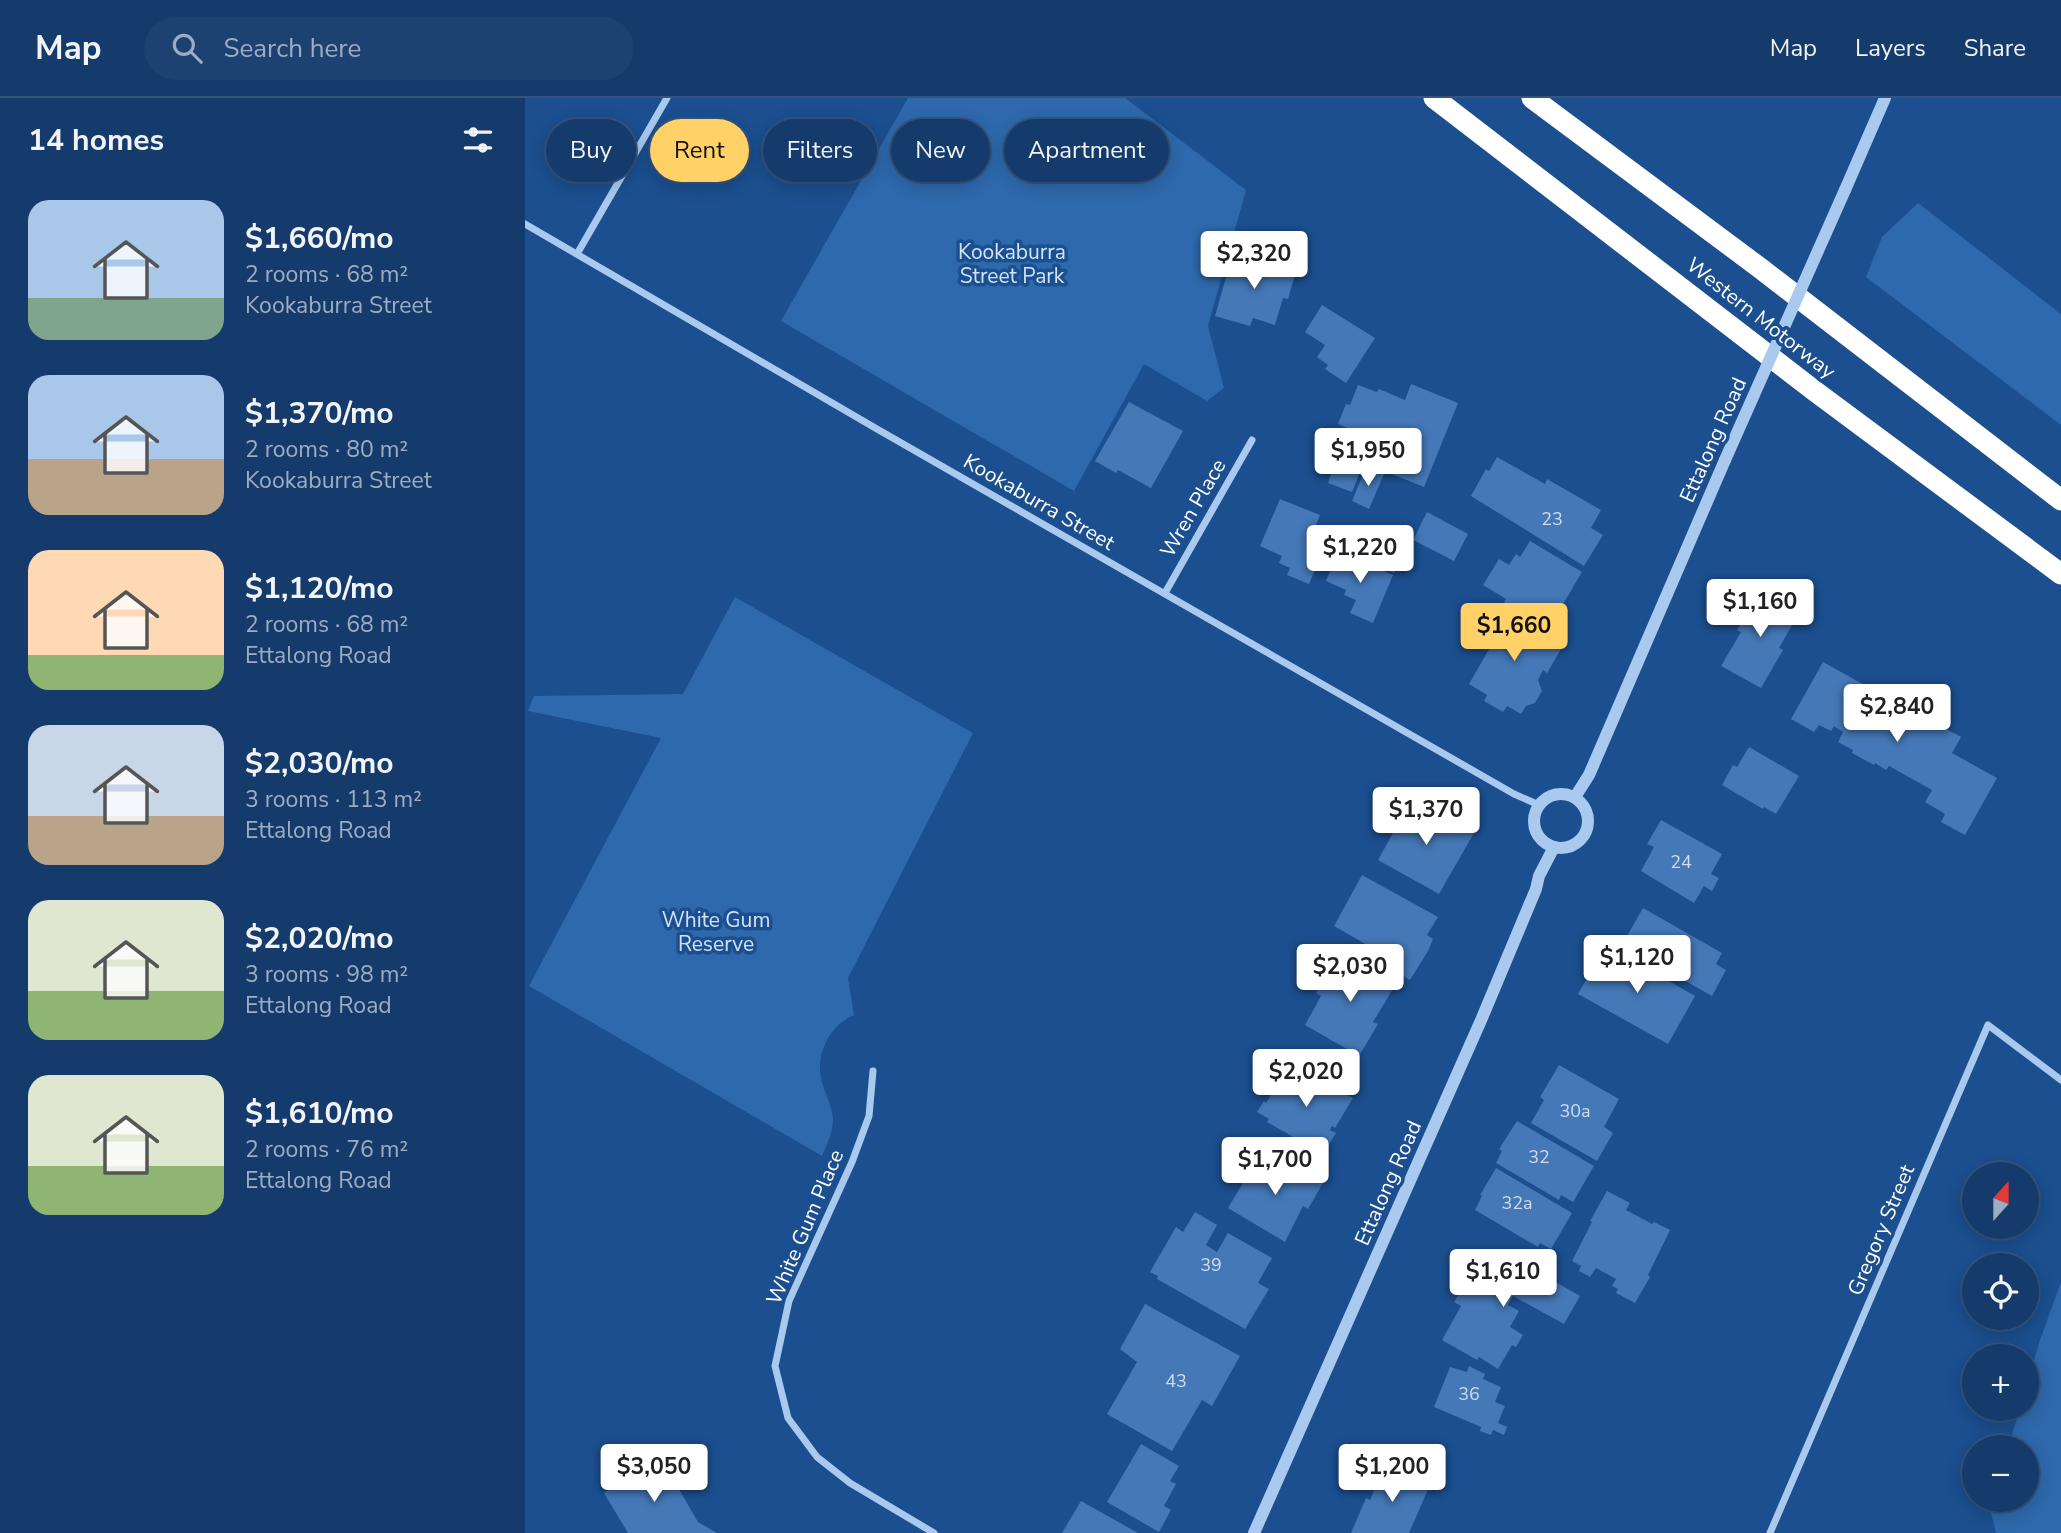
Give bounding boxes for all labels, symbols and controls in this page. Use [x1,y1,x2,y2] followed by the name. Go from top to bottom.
[144,17,634,80] search box
[35,26,102,71] text: Map
[168,29,206,67] icon: search
[224,31,361,66] text: Search here
[1770,32,1817,64] text: Map
[1855,32,1926,64] text: Layers
[1964,32,2026,64] text: Share
[546,119,636,182] chip: Buy
[650,119,749,182] chip: Rent
[763,119,877,182] chip: Filters
[891,119,990,182] chip: New
[1004,119,1169,182] chip: Apartment
[28,120,164,161] text: 14 homes
[459,121,497,159] icon: filters
[245,218,394,259] text: $1,660/mo
[84,228,168,312] icon: home
[1197,232,1311,291] pin: $2,320
[958,238,1066,290] park label: Kookaburra Street Park
[1217,238,1291,269] text: $2,320
[1681,251,1842,385] street label: Western Motorway
[245,259,408,290] text: 2 rooms · 68 m²
[245,290,432,321] text: Kookaburra Street
[1673,373,1753,507] street label: Ettalong Road
[245,393,394,434] text: $1,370/mo
[84,403,168,487] icon: home
[1311,428,1425,488] pin: $1,950
[245,434,408,465] text: 2 rooms · 80 m²
[1331,435,1405,466] text: $1,950
[958,447,1120,557] street label: Kookaburra Street
[1154,454,1232,562] street label: Wren Place
[245,465,432,496] text: Kookaburra Street
[1541,507,1563,531] house number: 23
[1303,526,1417,585] pin: $1,220
[1323,532,1397,563] text: $1,220
[245,568,394,609] text: $1,120/mo
[84,578,168,662] icon: home
[1703,580,1817,639] pin: $1,160
[1723,586,1797,617] text: $1,160
[1457,603,1571,663] pin: $1,660
[245,609,408,640] text: 2 rooms · 68 m²
[1477,610,1551,641] text: $1,660
[245,640,392,671] text: Ettalong Road
[1840,684,1954,744] pin: $2,840
[1860,691,1934,722] text: $2,840
[245,743,394,784] text: $2,030/mo
[84,753,168,837] icon: home
[245,784,422,815] text: 3 rooms · 113 m²
[1369,788,1483,847] pin: $1,370
[1389,794,1463,825] text: $1,370
[245,815,392,846] text: Ettalong Road
[1670,850,1692,874] house number: 24
[662,906,770,958] park label: White Gum Reserve
[245,918,394,959] text: $2,020/mo
[84,928,168,1012] icon: home
[1580,936,1694,995] pin: $1,120
[1600,942,1674,973] text: $1,120
[1293,944,1407,1004] pin: $2,030
[1313,951,1387,982] text: $2,030
[245,959,408,990] text: 3 rooms · 98 m²
[245,990,392,1021] text: Ettalong Road
[1249,1049,1363,1109] pin: $2,020
[1269,1056,1343,1087] text: $2,020
[245,1093,394,1134] text: $1,610/mo
[1559,1099,1591,1123] house number: 30a
[84,1103,168,1187] icon: home
[1348,1116,1428,1250] street label: Ettalong Road
[245,1134,408,1165] text: 2 rooms · 76 m²
[1218,1138,1332,1197] pin: $1,700
[1238,1144,1312,1175] text: $1,700
[760,1145,850,1309] street label: White Gum Place
[1528,1145,1550,1169] house number: 32
[1841,1160,1921,1300] street label: Gregory Street
[1962,1162,2039,1239] north arrow
[1962,1162,2039,1512] map controls
[245,1165,392,1196] text: Ettalong Road
[1501,1191,1533,1215] house number: 32a
[1446,1250,1560,1309] pin: $1,610
[1200,1253,1222,1277] house number: 39
[1962,1253,2039,1330] button: locate
[1466,1256,1540,1287] text: $1,610
[1962,1344,2039,1421] button: +
[1165,1369,1187,1393] house number: 43
[1458,1382,1480,1406] house number: 36
[1962,1435,2039,1512] button: −
[597,1444,711,1504] pin: $3,050
[1335,1444,1449,1504] pin: $1,200
[617,1451,691,1482] text: $3,050
[1355,1451,1429,1482] text: $1,200

